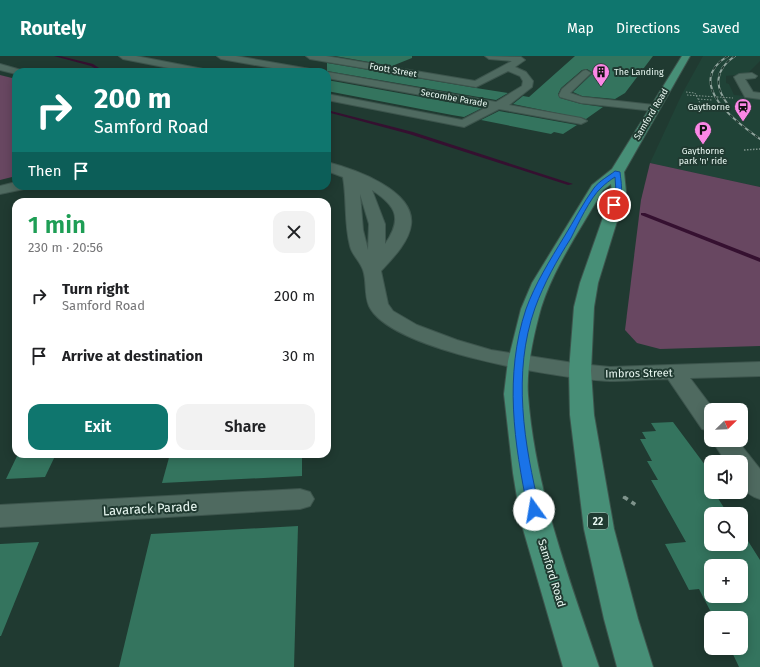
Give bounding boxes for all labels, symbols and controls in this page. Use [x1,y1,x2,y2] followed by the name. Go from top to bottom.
[20,17,86,40] text: Routely
[567,20,594,37] text: Map
[616,20,680,37] text: Directions
[702,20,740,37] text: Saved
[369,61,418,79] street label: Foott Street
[591,62,611,87] building icon: The Landing
[614,67,664,77] place label: The Landing
[94,82,172,115] text: 200 m
[28,84,80,136] icon: right
[420,87,488,109] street label: Secombe Parade
[632,87,670,141] street label: Samford Road
[733,97,753,122] station icon: Gaythorne
[688,102,730,112] place label: Gaythorne
[94,116,209,138] text: Samford Road
[693,120,713,145] parking icon: Gaythorne park 'n' ride
[679,146,727,166] place label: Gaythorne park 'n' ride
[70,160,92,182] icon: arrive
[28,162,62,180] text: Then
[597,188,631,222] pin
[603,194,625,216] icon: arrive
[28,211,86,239] text: 1 min
[273,211,315,253] button: close
[28,240,103,255] text: 230 m · 20:56
[62,280,129,298] text: Turn right
[28,285,50,307] icon: right
[274,287,315,305] text: 200 m
[62,298,145,313] text: Samford Road
[28,345,50,367] icon: arrive
[62,347,203,365] text: Arrive at destination
[282,347,315,365] text: 30 m
[605,366,673,381] street label: Imbros Street
[704,403,748,447] north arrow
[704,403,748,655] map controls
[28,404,168,450] button: Exit
[176,404,315,450] button: Share
[704,455,748,499] button: sound
[513,489,555,531] position arrow
[102,499,198,518] street label: Lavarack Parade
[704,507,748,551] button: search
[588,513,608,529] road number: 22
[535,538,568,609] street label: Samford Road
[704,559,748,603] button: +
[704,611,748,655] button: −

